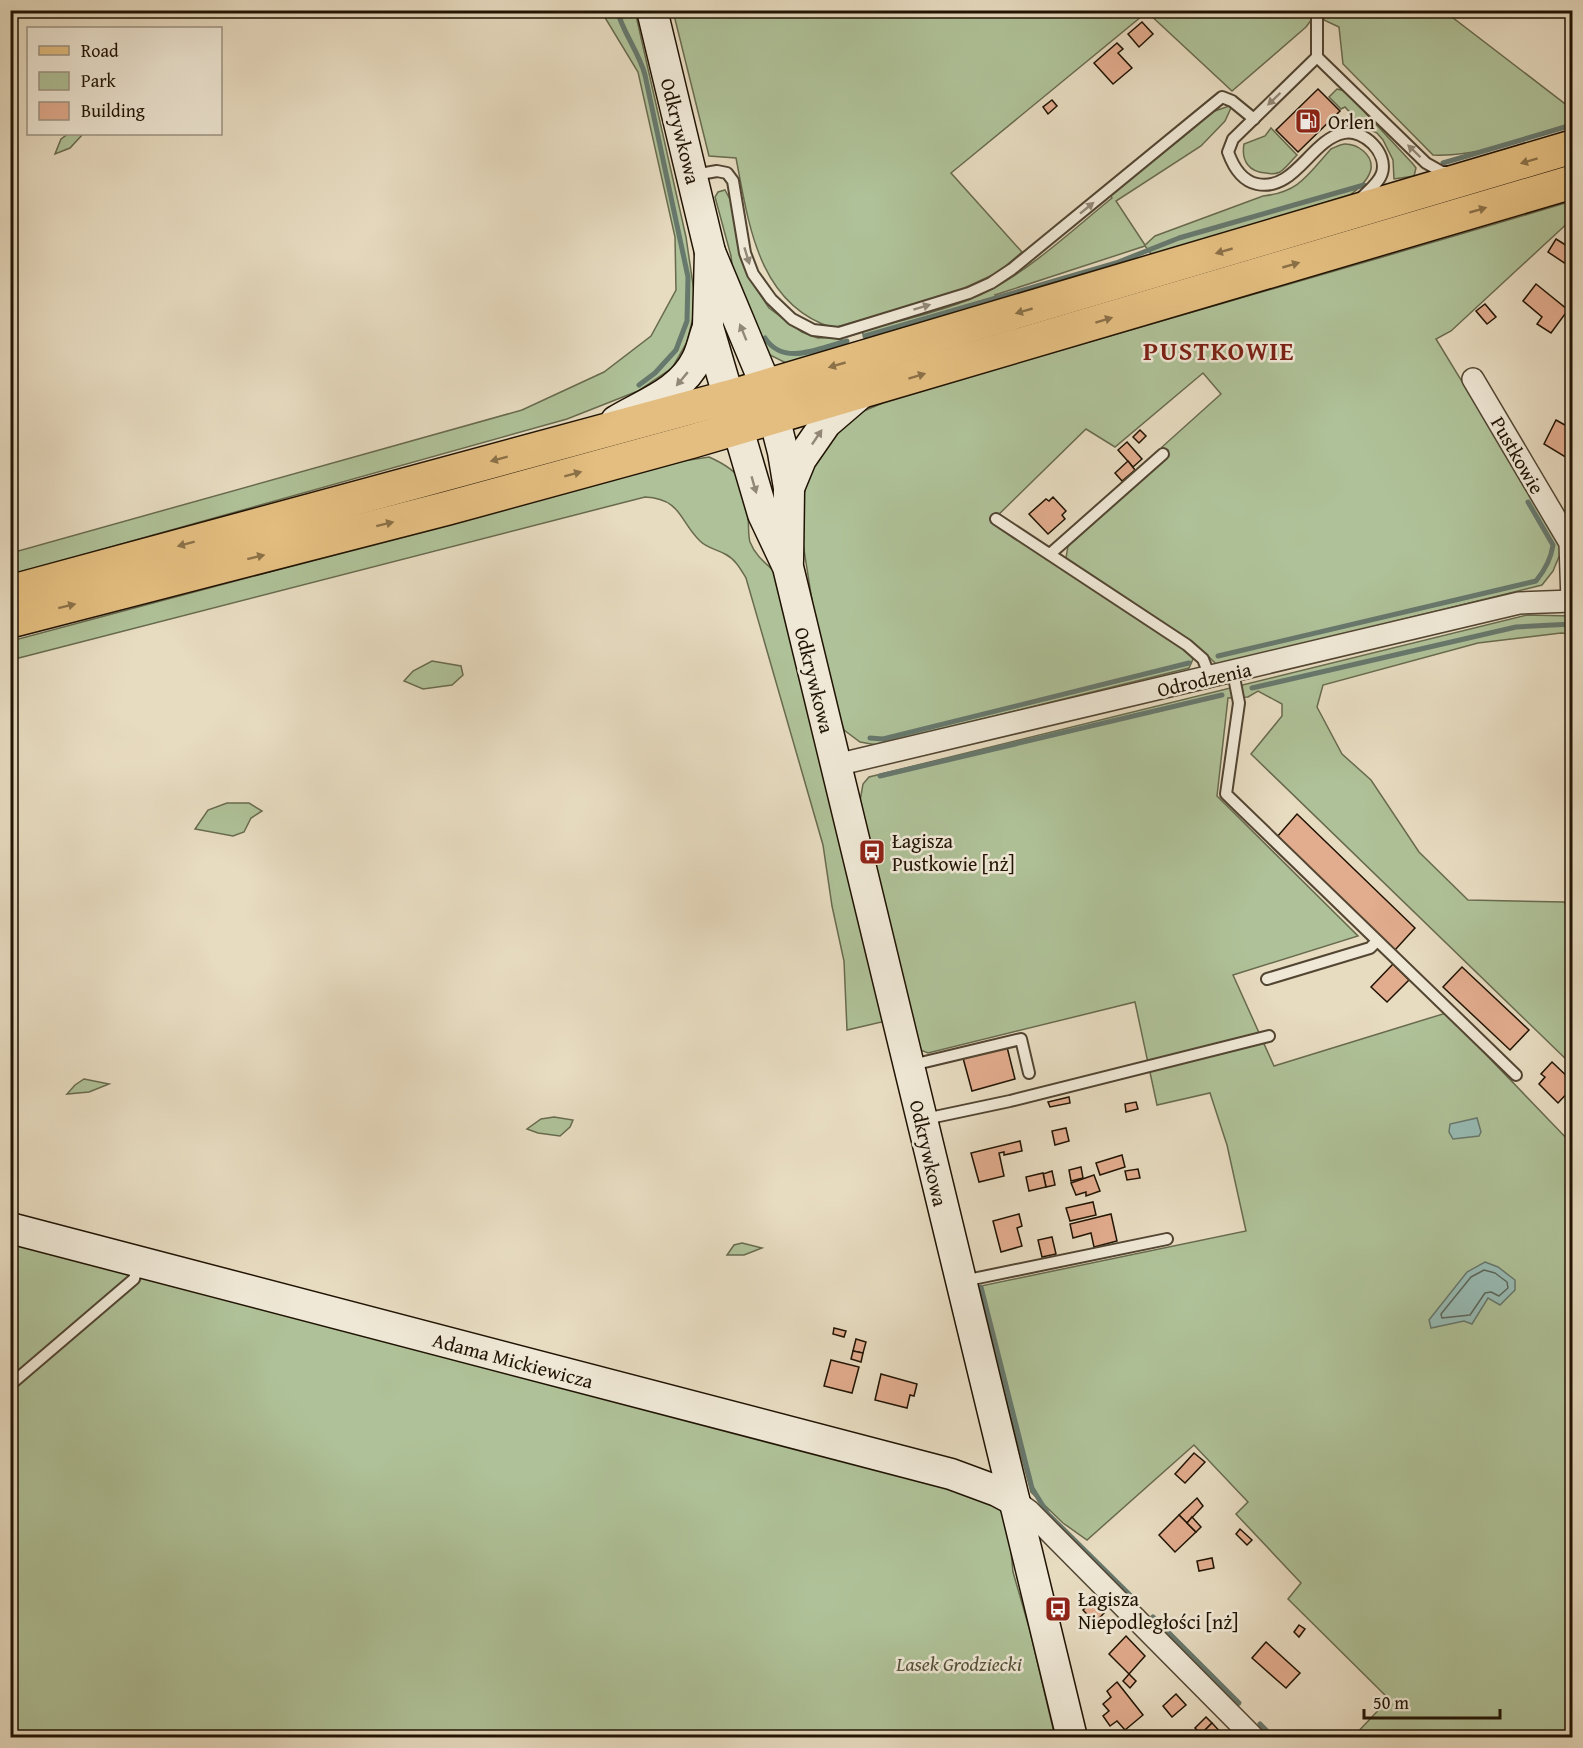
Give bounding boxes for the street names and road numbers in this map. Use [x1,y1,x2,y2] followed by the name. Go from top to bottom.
[654,75,708,188] street label: Odkrywkowa
[1484,411,1552,499] street label: Pustkowie
[788,624,842,737] street label: Odkrywkowa
[1154,654,1255,704] street label: Odrodzenia
[903,1097,955,1210] street label: Odkrywkowa
[430,1325,597,1396] street label: Adama Mickiewicza

